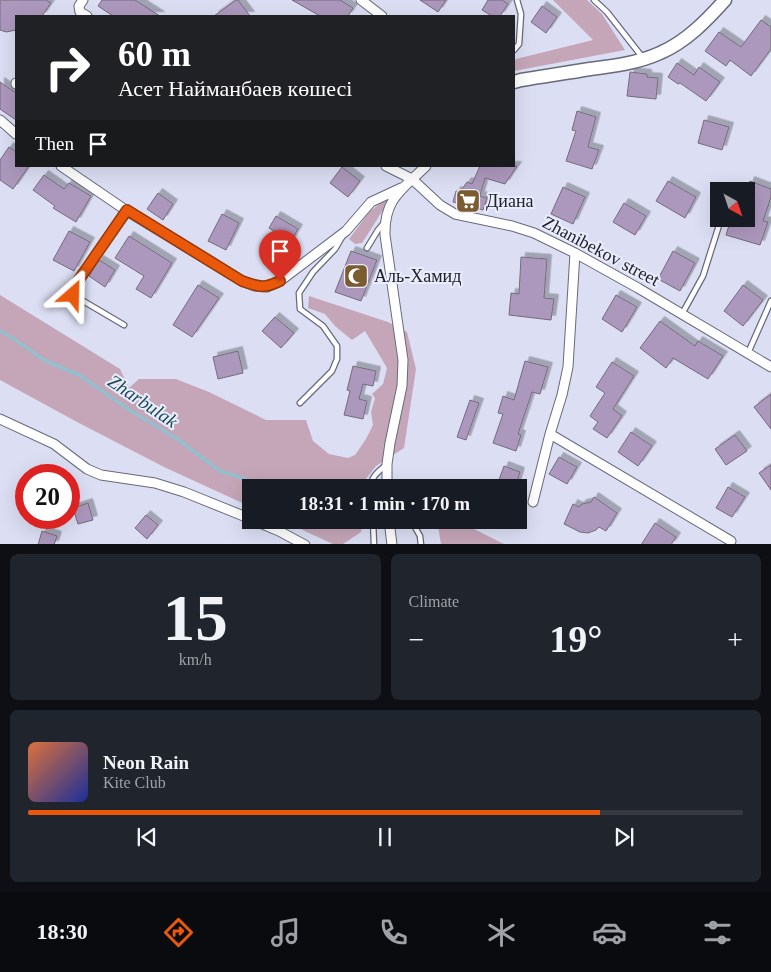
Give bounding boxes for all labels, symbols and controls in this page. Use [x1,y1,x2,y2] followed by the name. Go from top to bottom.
[35,35,100,100] icon: right
[118,35,191,74] text: 60 m
[118,76,352,101] text: Асет Найманбаев көшесі
[84,130,112,158] icon: arrive
[35,133,74,154] text: Then
[710,182,755,228] north arrow
[710,182,755,227] map controls
[455,188,481,214] supermarket icon: Диана
[486,191,534,211] place label: Диана
[539,212,663,290] street label: Zhanibekov street
[259,230,301,281] pin
[266,237,294,265] icon: arrive
[343,263,369,289] mosque icon: Аль-Хамид
[374,266,461,286] place label: Аль-Хамид
[46,268,98,320] position arrow
[104,370,182,432] water label: Zharbulak
[15,464,80,529] speed limit sign: 20
[299,493,470,514] text: 18:31 · 1 min · 170 m
[163,582,228,654] text: 15
[409,593,459,610] text: Climate
[549,618,602,660] text: 19°
[409,624,424,655] text: −
[727,624,743,655] text: +
[179,651,212,668] text: km/h
[103,752,189,773] text: Neon Rain
[103,774,166,791] text: Kite Club
[133,823,161,851] icon: previous
[371,823,399,851] icon: pause
[610,823,638,851] icon: next
[161,915,196,950] icon: directions
[268,915,303,950] icon: music
[376,915,411,950] icon: phone
[484,915,519,950] icon: climate
[592,915,627,950] icon: car
[700,915,735,950] icon: filters
[36,919,88,944] text: 18:30

